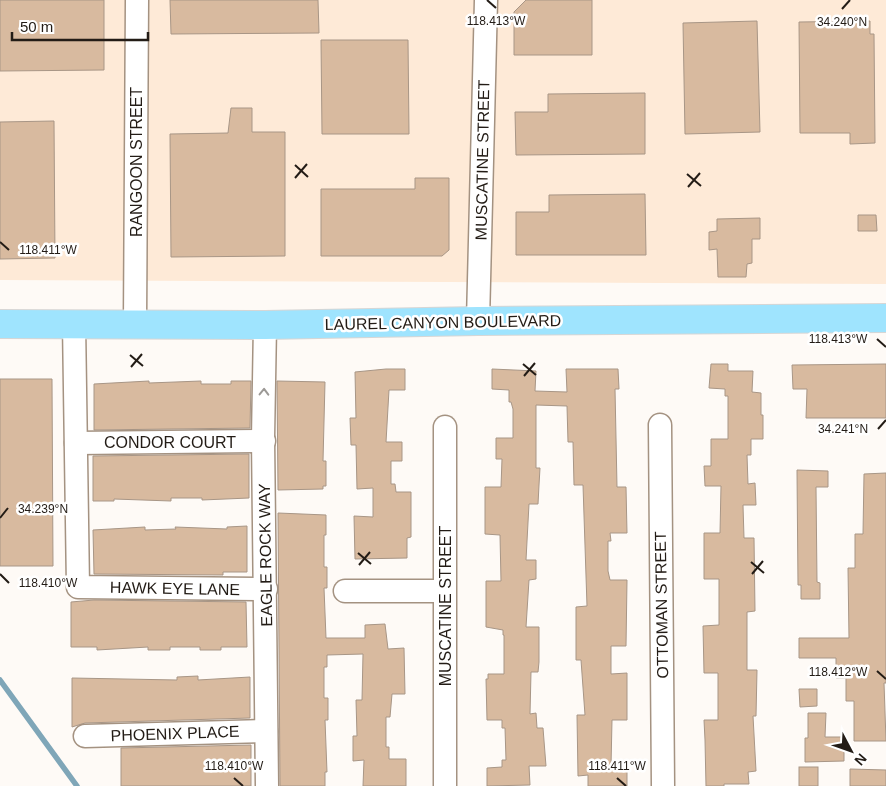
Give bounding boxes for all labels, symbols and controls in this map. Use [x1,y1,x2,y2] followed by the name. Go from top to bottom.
[12,10,149,42] scale bar
[467,14,526,28] text: 118.413°W
[817,15,867,29] text: 34.240°N
[20,18,53,35] text: 50 m
[473,79,492,240] street label: MUSCATINE STREET
[128,87,145,237] street label: RANGOON STREET
[19,243,78,257] text: 118.411°W
[325,312,561,333] street label: LAUREL CANYON BOULEVARD
[809,332,868,346] text: 118.413°W
[259,388,269,396] one-way arrow
[818,422,868,436] text: 34.241°N
[104,434,236,451] street label: CONDOR COURT
[256,483,275,627] street label: EAGLE ROCK WAY
[18,502,68,516] text: 34.239°N
[437,525,454,686] street label: MUSCATINE STREET
[652,531,671,679] street label: OTTOMAN STREET
[19,576,78,590] text: 118.410°W
[110,579,240,598] street label: HAWK EYE LANE
[809,665,868,679] text: 118.412°W
[110,723,240,744] street label: PHOENIX PLACE
[826,726,876,776] north arrow
[851,750,870,769] text: N
[205,759,264,773] text: 118.410°W
[588,759,647,773] text: 118.411°W

